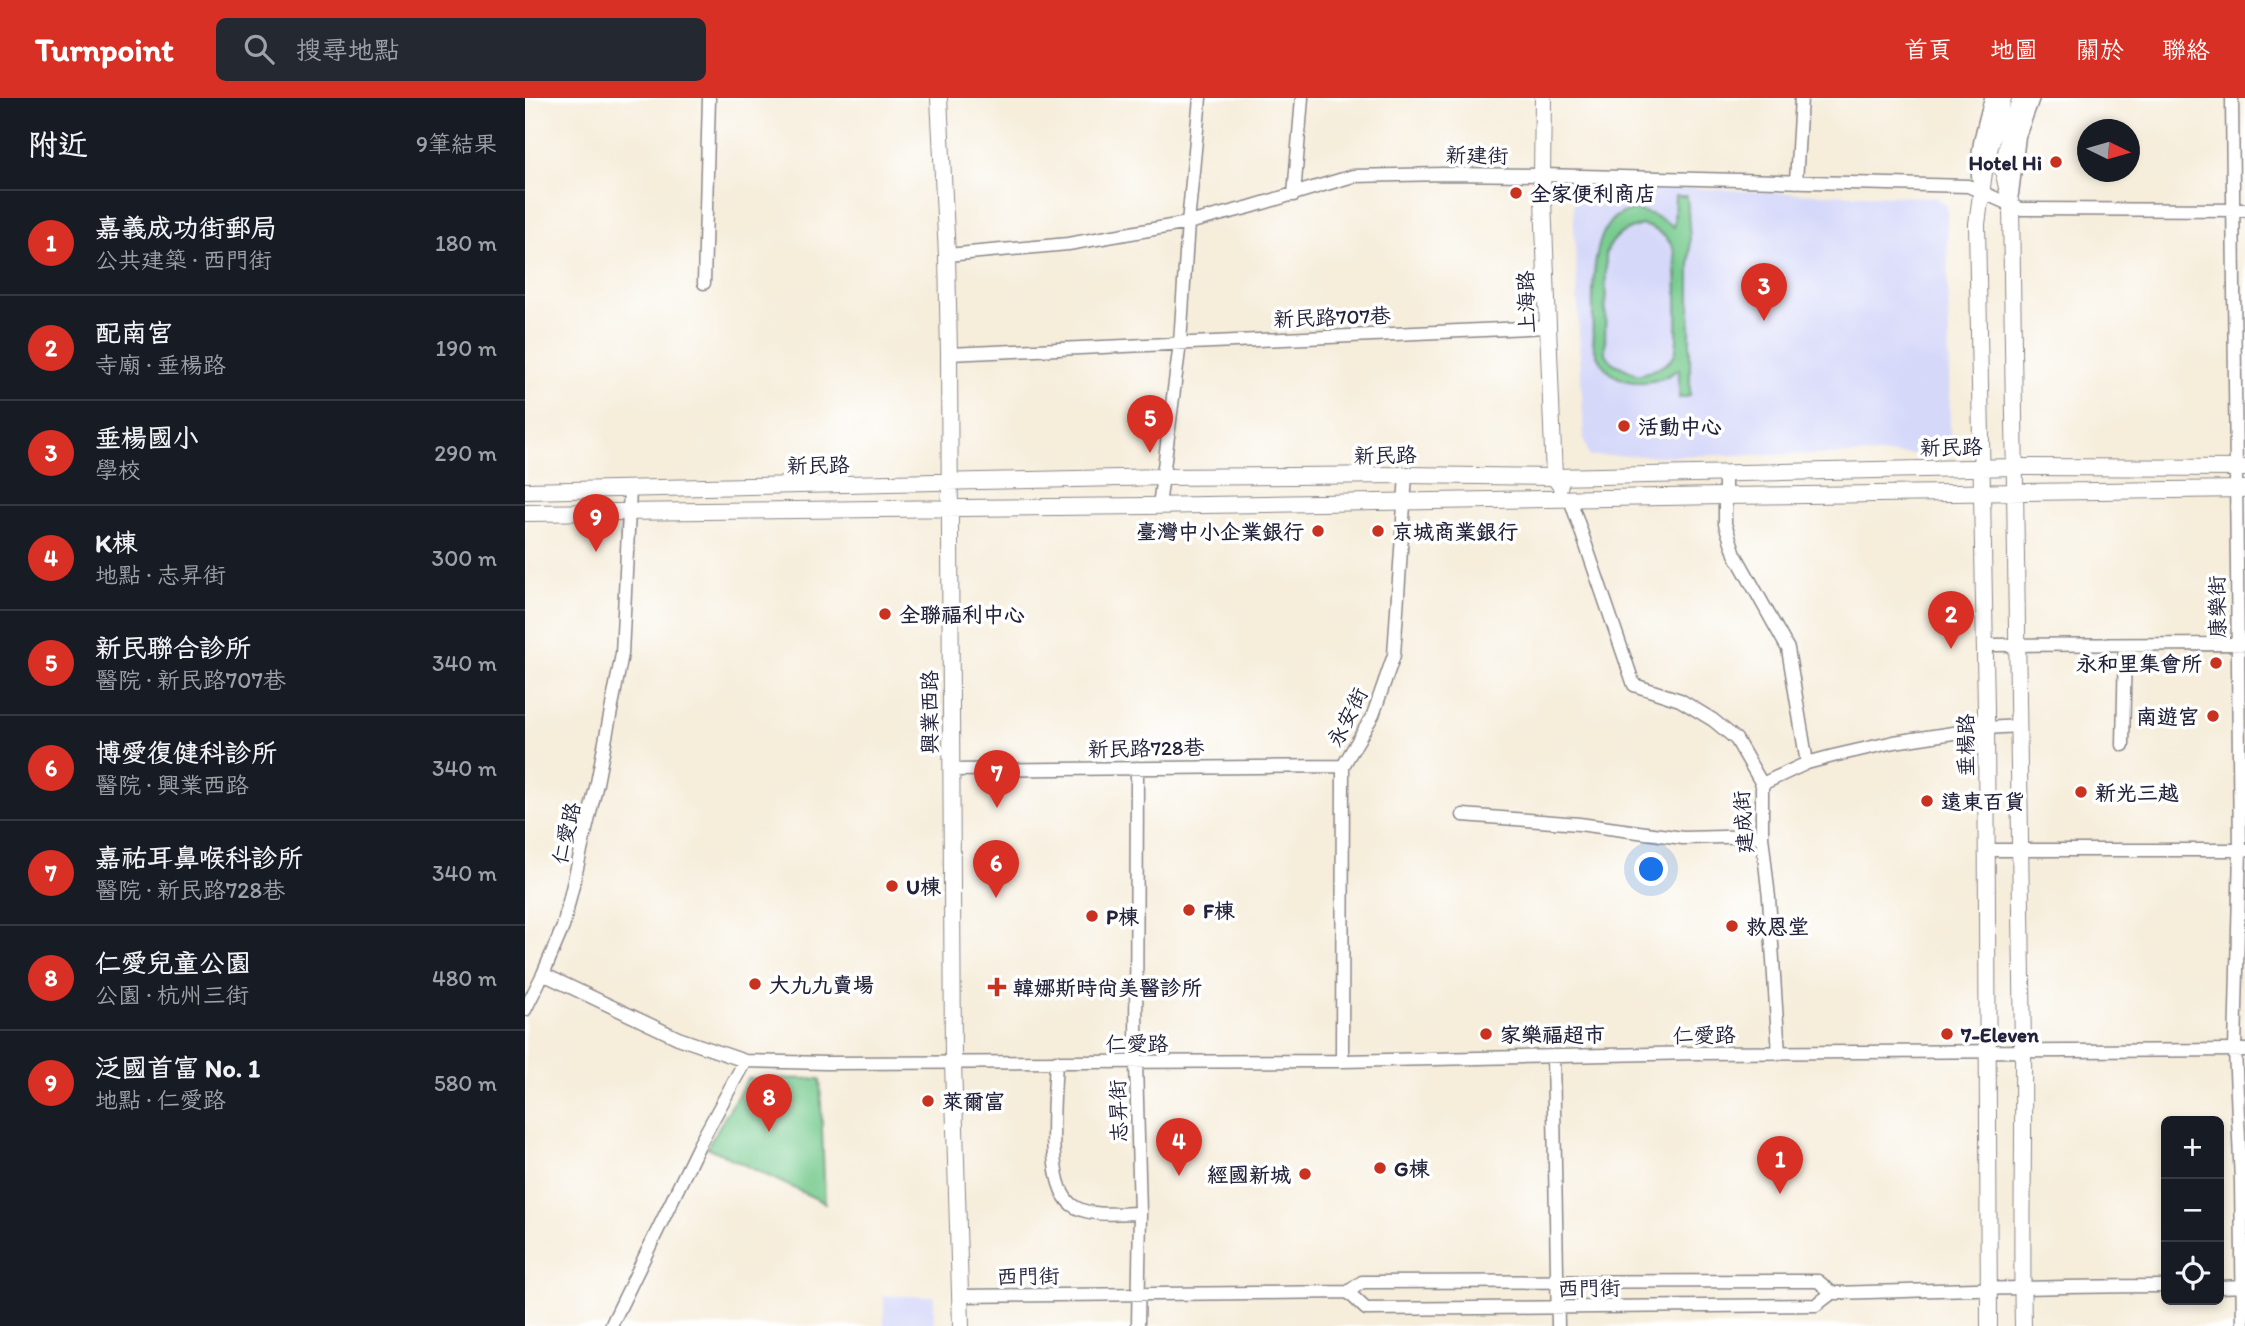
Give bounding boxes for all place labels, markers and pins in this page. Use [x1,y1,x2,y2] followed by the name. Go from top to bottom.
[1968,150,2042,175] place label: Hotel Hi
[2048,154,2064,170] marker: Hotel Hi
[1530,181,1656,206] place label: 全家便利商店
[1508,185,1524,201] marker: 全家便利商店
[1741,263,1787,321] pin: 3
[1127,395,1173,453] pin: 5
[1638,414,1722,439] place label: 活動中心
[1616,418,1632,434] marker: 活動中心
[573,494,619,552] pin: 9
[1136,519,1304,544] place label: 臺灣中小企業銀行
[1392,519,1518,544] place label: 京城商業銀行
[1310,523,1326,539] marker: 臺灣中小企業銀行
[1370,523,1386,539] marker: 京城商業銀行
[1928,591,1974,649] pin: 2
[899,602,1025,627] place label: 全聯福利中心
[877,606,893,622] marker: 全聯福利中心
[2076,651,2202,676] place label: 永和里集會所
[2208,655,2224,671] marker: 永和里集會所
[2136,704,2199,729] place label: 南遊宮
[2205,708,2221,724] marker: 南遊宮
[974,750,1020,808] pin: 7
[2095,780,2179,805] place label: 新光三越
[2073,784,2089,800] marker: 新光三越
[1941,789,2025,814] place label: 遠東百貨
[1919,793,1935,809] marker: 遠東百貨
[973,840,1019,898] pin: 6
[906,874,942,899] place label: U棟
[884,878,900,894] marker: U棟
[1203,898,1236,923] place label: F棟
[1181,902,1197,918] marker: F棟
[1106,904,1140,929] place label: P棟
[1084,908,1100,924] marker: P棟
[1746,914,1809,939] place label: 救恩堂
[1724,918,1740,934] marker: 救恩堂
[769,972,874,997] place label: 大九九賣場
[1013,975,1202,1000] place label: 韓娜斯時尚美醫診所
[747,976,763,992] marker: 大九九賣場
[987,977,1007,997] marker: 韓娜斯時尚美醫診所
[1500,1022,1605,1047] place label: 家樂福超市
[1960,1022,2039,1047] place label: 7-Eleven
[1478,1026,1494,1042] marker: 家樂福超市
[1939,1026,1955,1042] marker: 7-Eleven
[746,1074,792,1132] pin: 8
[942,1089,1005,1114] place label: 萊爾富
[920,1093,936,1109] marker: 萊爾富
[1156,1118,1202,1176] pin: 4
[1757,1136,1803,1194] pin: 1
[1394,1156,1430,1181] place label: G棟
[1372,1160,1388,1176] marker: G棟
[1207,1162,1291,1187] place label: 經國新城
[1297,1166,1313,1182] marker: 經國新城

